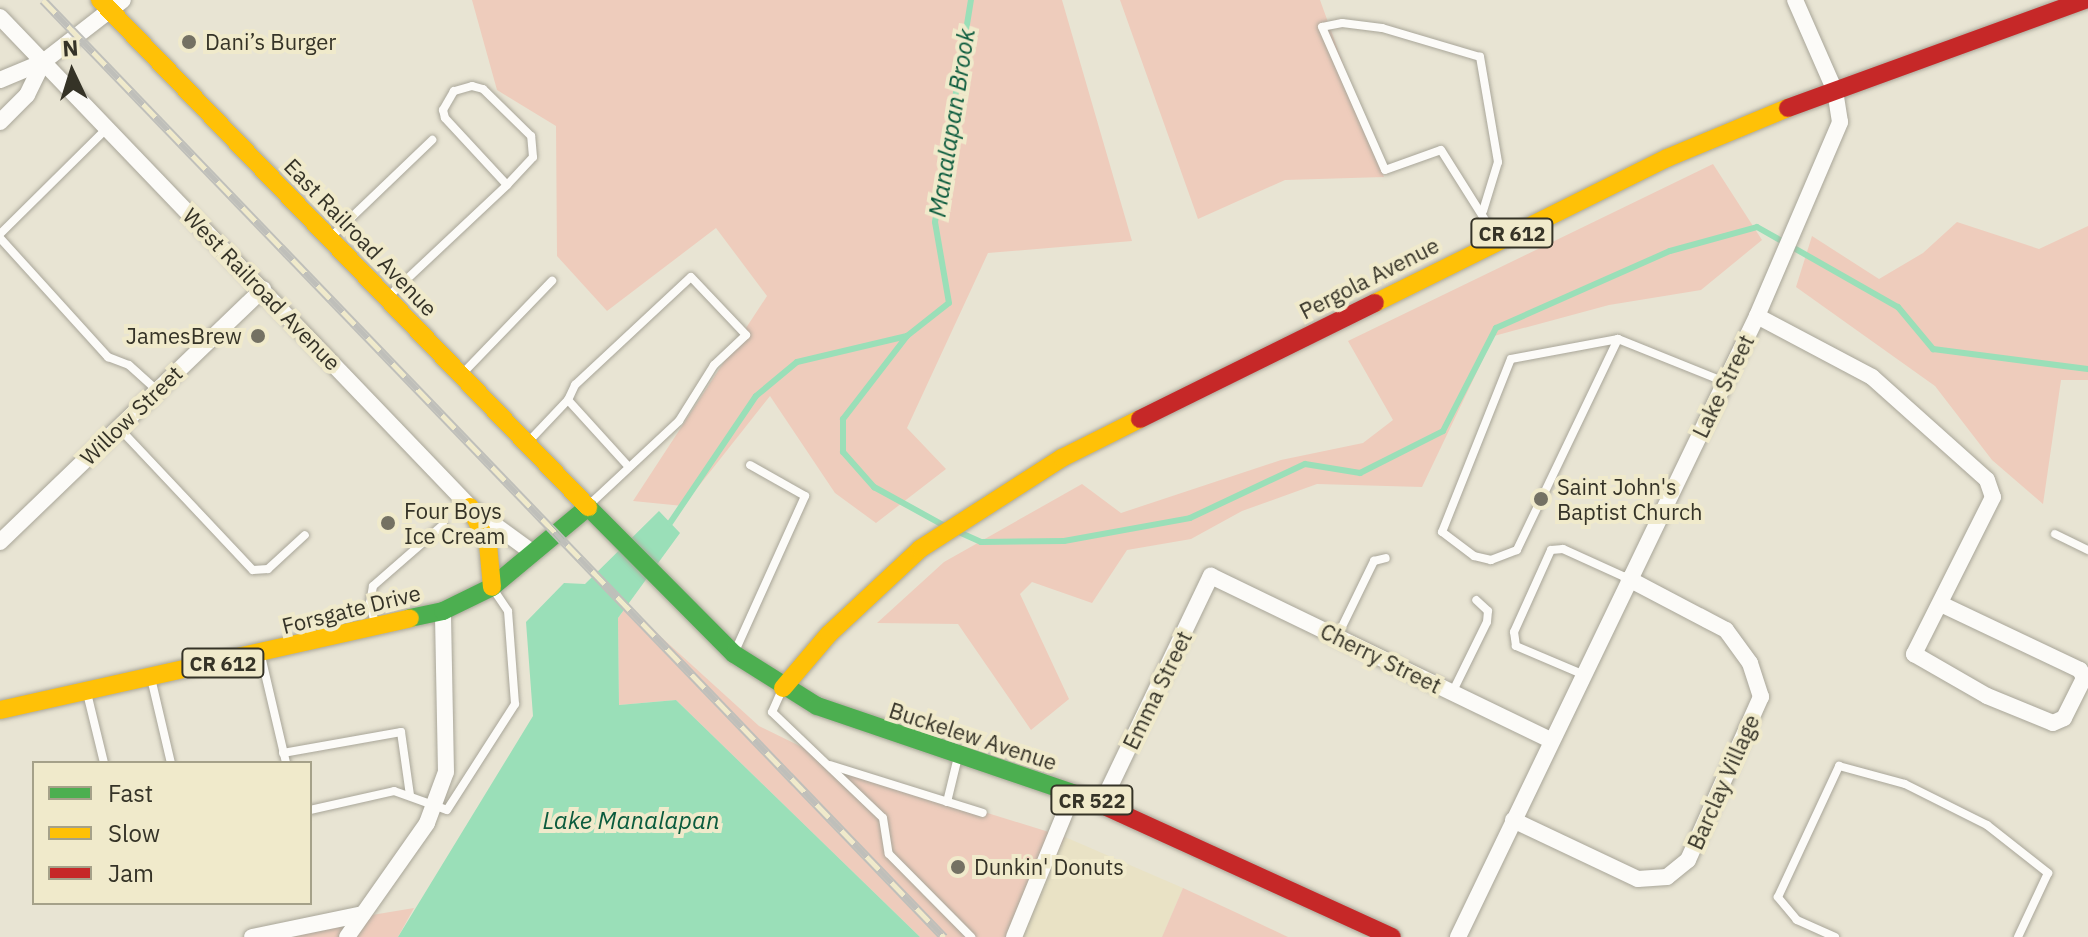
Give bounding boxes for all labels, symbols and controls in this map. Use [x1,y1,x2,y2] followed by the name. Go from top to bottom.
[923,27,981,219] water label: Manalapan Brook
[205,29,336,55] place label: Dani’s Burger
[32,32,112,112] north arrow
[61,33,79,63] text: N
[180,33,198,51] marker: Dani’s Burger
[279,153,443,321] street label: East Railroad Avenue
[178,202,346,376] street label: West Railroad Avenue
[1470,217,1554,249] road number: CR 612
[1295,232,1443,324] street label: Pergola Avenue
[126,323,242,349] place label: JamesBrew
[249,327,267,345] marker: JamesBrew
[1687,330,1759,442] street label: Lake Street
[74,360,188,470] street label: Willow Street
[1557,473,1703,524] place label: Saint John's Baptist Church
[1532,490,1550,508] marker: Saint John's Baptist Church
[404,497,506,548] place label: Four Boys Ice Cream
[379,514,397,532] marker: Four Boys Ice Cream
[279,579,423,639] street label: Forsgate Drive
[1316,617,1446,699] street label: Cherry Street
[1117,626,1197,754] street label: Emma Street
[181,647,265,679] road number: CR 612
[886,696,1060,776] street label: Buckelew Avenue
[1681,710,1765,854] street label: Barclay Village
[32,761,312,905] legend
[108,777,153,809] text: Fast
[1050,784,1134,816] road number: CR 522
[542,807,720,835] water label: Lake Manalapan
[108,817,160,849] text: Slow
[974,854,1124,880] place label: Dunkin' Donuts
[108,857,154,889] text: Jam
[949,858,967,876] marker: Dunkin' Donuts

